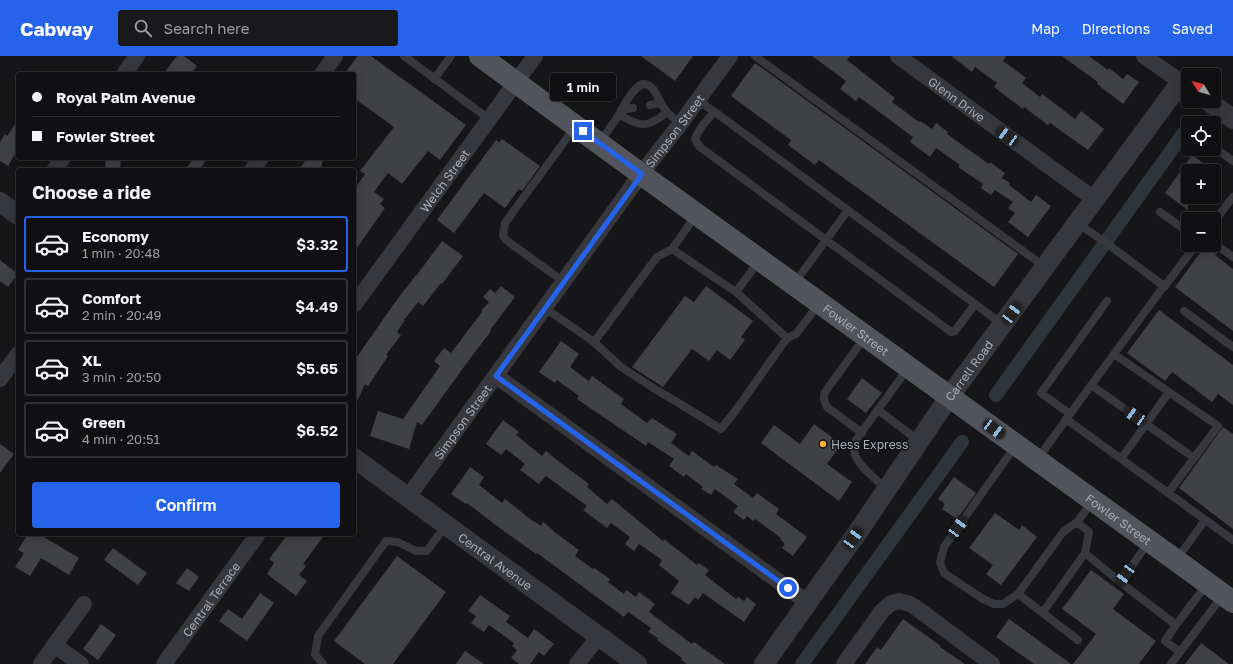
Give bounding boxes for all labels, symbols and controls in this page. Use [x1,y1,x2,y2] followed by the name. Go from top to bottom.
[118,10,398,46] search box
[20,17,94,40] text: Cabway
[132,17,154,39] icon: search
[164,19,249,37] text: Search here
[1031,20,1060,37] text: Map
[1082,20,1150,37] text: Directions
[1172,20,1213,37] text: Saved
[1181,68,1221,108] north arrow
[1181,68,1221,252] map controls
[550,73,616,101] callout: 1 min
[926,73,988,125] street label: Glenn Drive
[567,79,599,95] text: 1 min
[56,88,196,106] text: Royal Palm Avenue
[642,91,707,170] street label: Simpson Street
[1181,116,1221,156] button: locate
[574,122,592,140] route end
[994,124,1020,148] car
[56,127,155,145] text: Fowler Street
[417,146,473,215] street label: Welch Street
[1181,164,1221,204] button: +
[32,181,151,203] text: Choose a ride
[1181,212,1221,252] button: −
[34,226,70,262] icon: car
[82,227,149,245] text: Economy
[296,235,338,253] text: $3.32
[82,245,160,261] text: 1 min · 20:48
[34,288,70,324] icon: car
[82,289,141,307] text: Comfort
[295,297,338,315] text: $4.49
[1000,300,1024,326] car
[820,301,892,358] street label: Fowler Street
[82,307,161,323] text: 2 min · 20:49
[941,337,996,403] street label: Carrell Road
[34,350,70,386] icon: car
[82,351,101,369] text: XL
[296,359,338,377] text: $5.65
[82,369,161,385] text: 3 min · 20:50
[430,381,494,462] street label: Simpson Street
[1122,404,1148,428] car
[34,412,70,448] icon: car
[82,413,125,431] text: Green
[981,417,1007,441] car
[296,421,338,439] text: $6.52
[82,431,160,447] text: 4 min · 20:51
[831,437,908,452] place label: Hess Express
[818,439,828,449] marker: Hess Express
[32,482,340,528] button: Confirm
[1083,490,1155,548] street label: Fowler Street
[946,514,970,540] car
[841,525,865,551] car
[456,529,535,593] street label: Central Avenue
[179,559,243,639] street label: Central Terrace
[1113,562,1137,588] car
[779,579,797,597] route start

